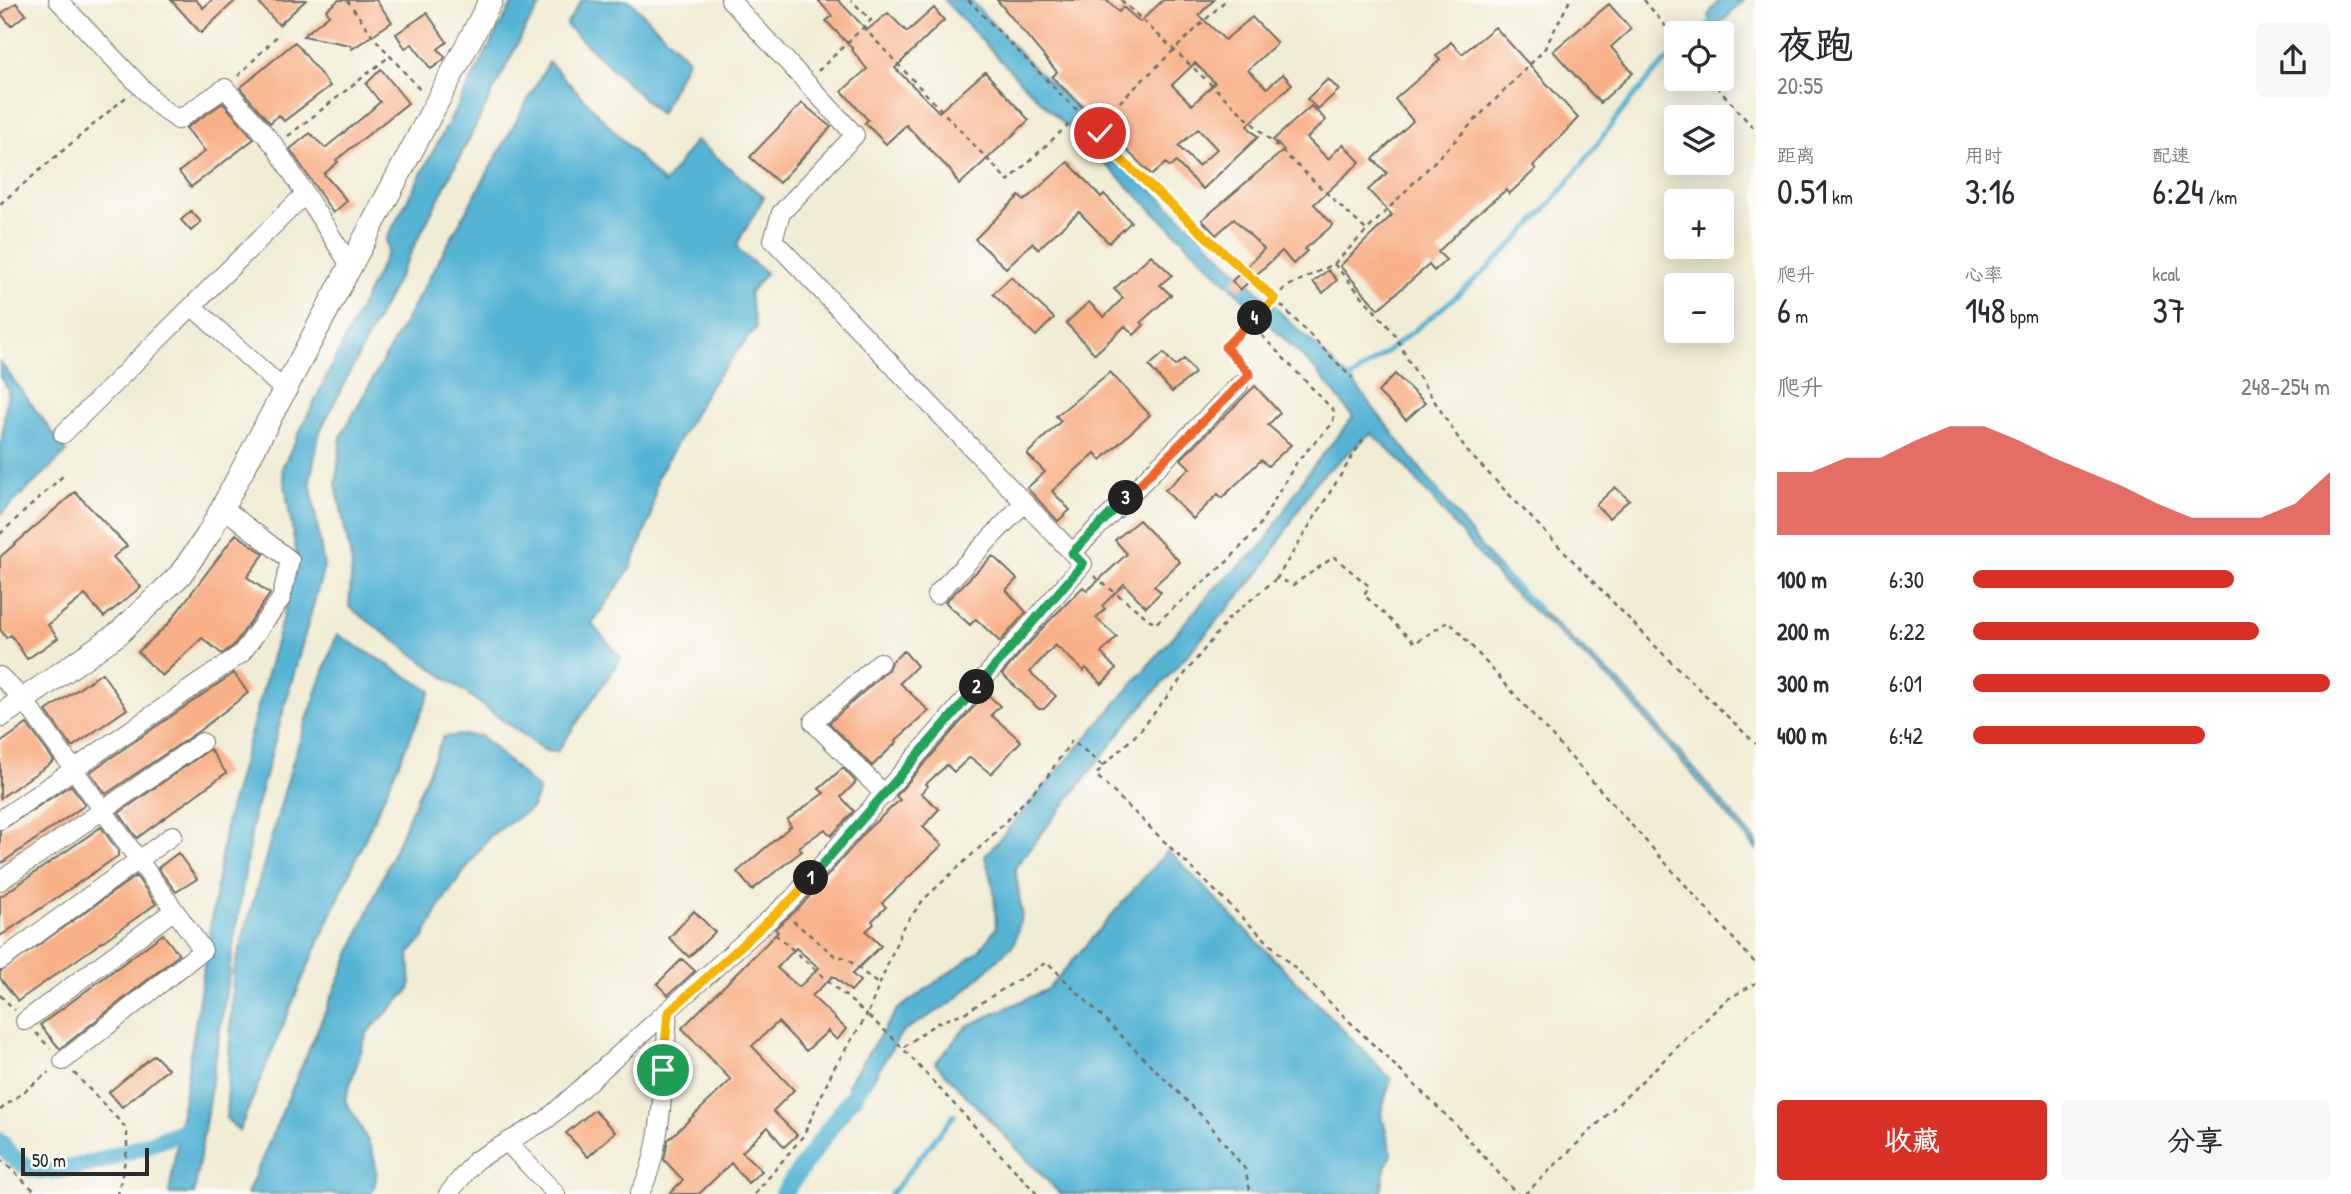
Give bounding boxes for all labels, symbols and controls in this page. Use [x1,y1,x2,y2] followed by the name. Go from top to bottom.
[1777,18,1853,70] text: 夜跑
[1664,21,1734,343] map controls
[1664,21,1734,91] button: locate
[2256,23,2330,97] button: share
[1777,70,1823,101] text: 20:55
[1070,103,1130,163] pin
[1664,105,1734,175] button: layers
[1081,114,1119,152] icon: check
[1777,142,1815,168] text: 距离
[1965,142,2003,168] text: 用时
[2152,142,2190,168] text: 配速
[1777,168,1828,215] text: 0.51
[1965,168,2015,215] text: 3:16
[2152,168,2204,215] text: 6:24
[1828,184,1853,210] text: km
[2204,184,2237,210] text: /km
[1664,189,1734,259] button: +
[1777,261,1815,287] text: 爬升
[1965,261,2003,287] text: 心率
[2152,261,2180,287] text: kcal
[1664,273,1734,343] button: −
[1777,287,1791,334] text: 6
[1965,287,2006,334] text: 148
[2152,287,2185,334] text: 37
[1238,300,1272,336] pin: 4
[1791,303,1808,329] text: m
[2006,303,2039,329] text: bpm
[1251,304,1258,330] text: 4
[1777,371,1823,402] text: 爬升
[2241,371,2330,402] text: 248–254 m
[1108,480,1144,516] pin: 3
[1121,484,1130,510] text: 3
[1777,564,1827,595] text: 100 m
[1889,564,1924,595] text: 6:30
[1777,616,1829,647] text: 200 m
[1889,616,1925,647] text: 6:22
[1777,668,1829,699] text: 300 m
[1889,668,1922,699] text: 6:01
[960,670,995,704] pin: 2
[972,673,981,699] text: 2
[1777,720,1827,751] text: 400 m
[1889,720,1923,751] text: 6:42
[794,860,828,896] pin: 1
[807,864,814,890] text: 1
[633,1040,693,1100] pin
[644,1051,682,1089] icon: arrive
[1777,1100,2047,1180] button: 收藏
[2061,1100,2330,1180] button: 分享
[21,1145,149,1177] scale bar
[32,1147,66,1173] text: 50 m

